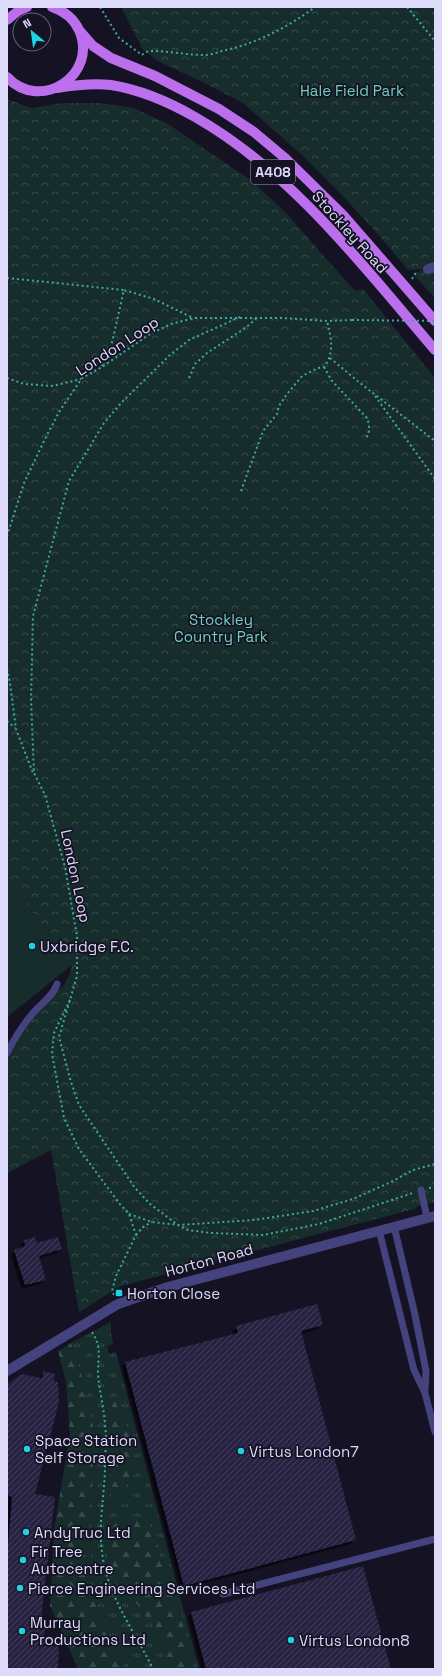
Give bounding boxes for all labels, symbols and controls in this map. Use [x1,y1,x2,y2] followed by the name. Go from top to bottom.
[12,12,52,52] north arrow
[21,15,34,31] text: N
[300,81,404,100] park label: Hale Field Park
[251,160,295,184] road number: A408
[308,187,392,277] street label: Stockley Road
[72,312,162,380] street label: London Loop
[174,610,268,646] park label: Stockley Country Park
[57,828,95,924] street label: London Loop
[40,937,134,956] place label: Uxbridge F.C.
[27,941,37,951] marker: Uxbridge F.C.
[163,1239,255,1281] street label: Horton Road
[127,1284,220,1303] place label: Horton Close
[114,1288,124,1298] marker: Horton Close
[35,1431,137,1467] place label: Space Station Self Storage
[249,1442,359,1461] place label: Virtus London7
[22,1444,32,1454] marker: Space Station Self Storage
[236,1446,246,1456] marker: Virtus London7
[34,1523,131,1542] place label: AndyTruc Ltd
[21,1527,31,1537] marker: AndyTruc Ltd
[31,1542,114,1578] place label: Fir Tree Autocentre
[18,1555,28,1565] marker: Fir Tree Autocentre
[28,1579,256,1598] place label: Pierce Engineering Services Ltd
[15,1583,25,1593] marker: Pierce Engineering Services Ltd
[30,1613,146,1649] place label: Murray Productions Ltd
[17,1626,27,1636] marker: Murray Productions Ltd
[299,1631,410,1650] place label: Virtus London8
[286,1635,296,1645] marker: Virtus London8

